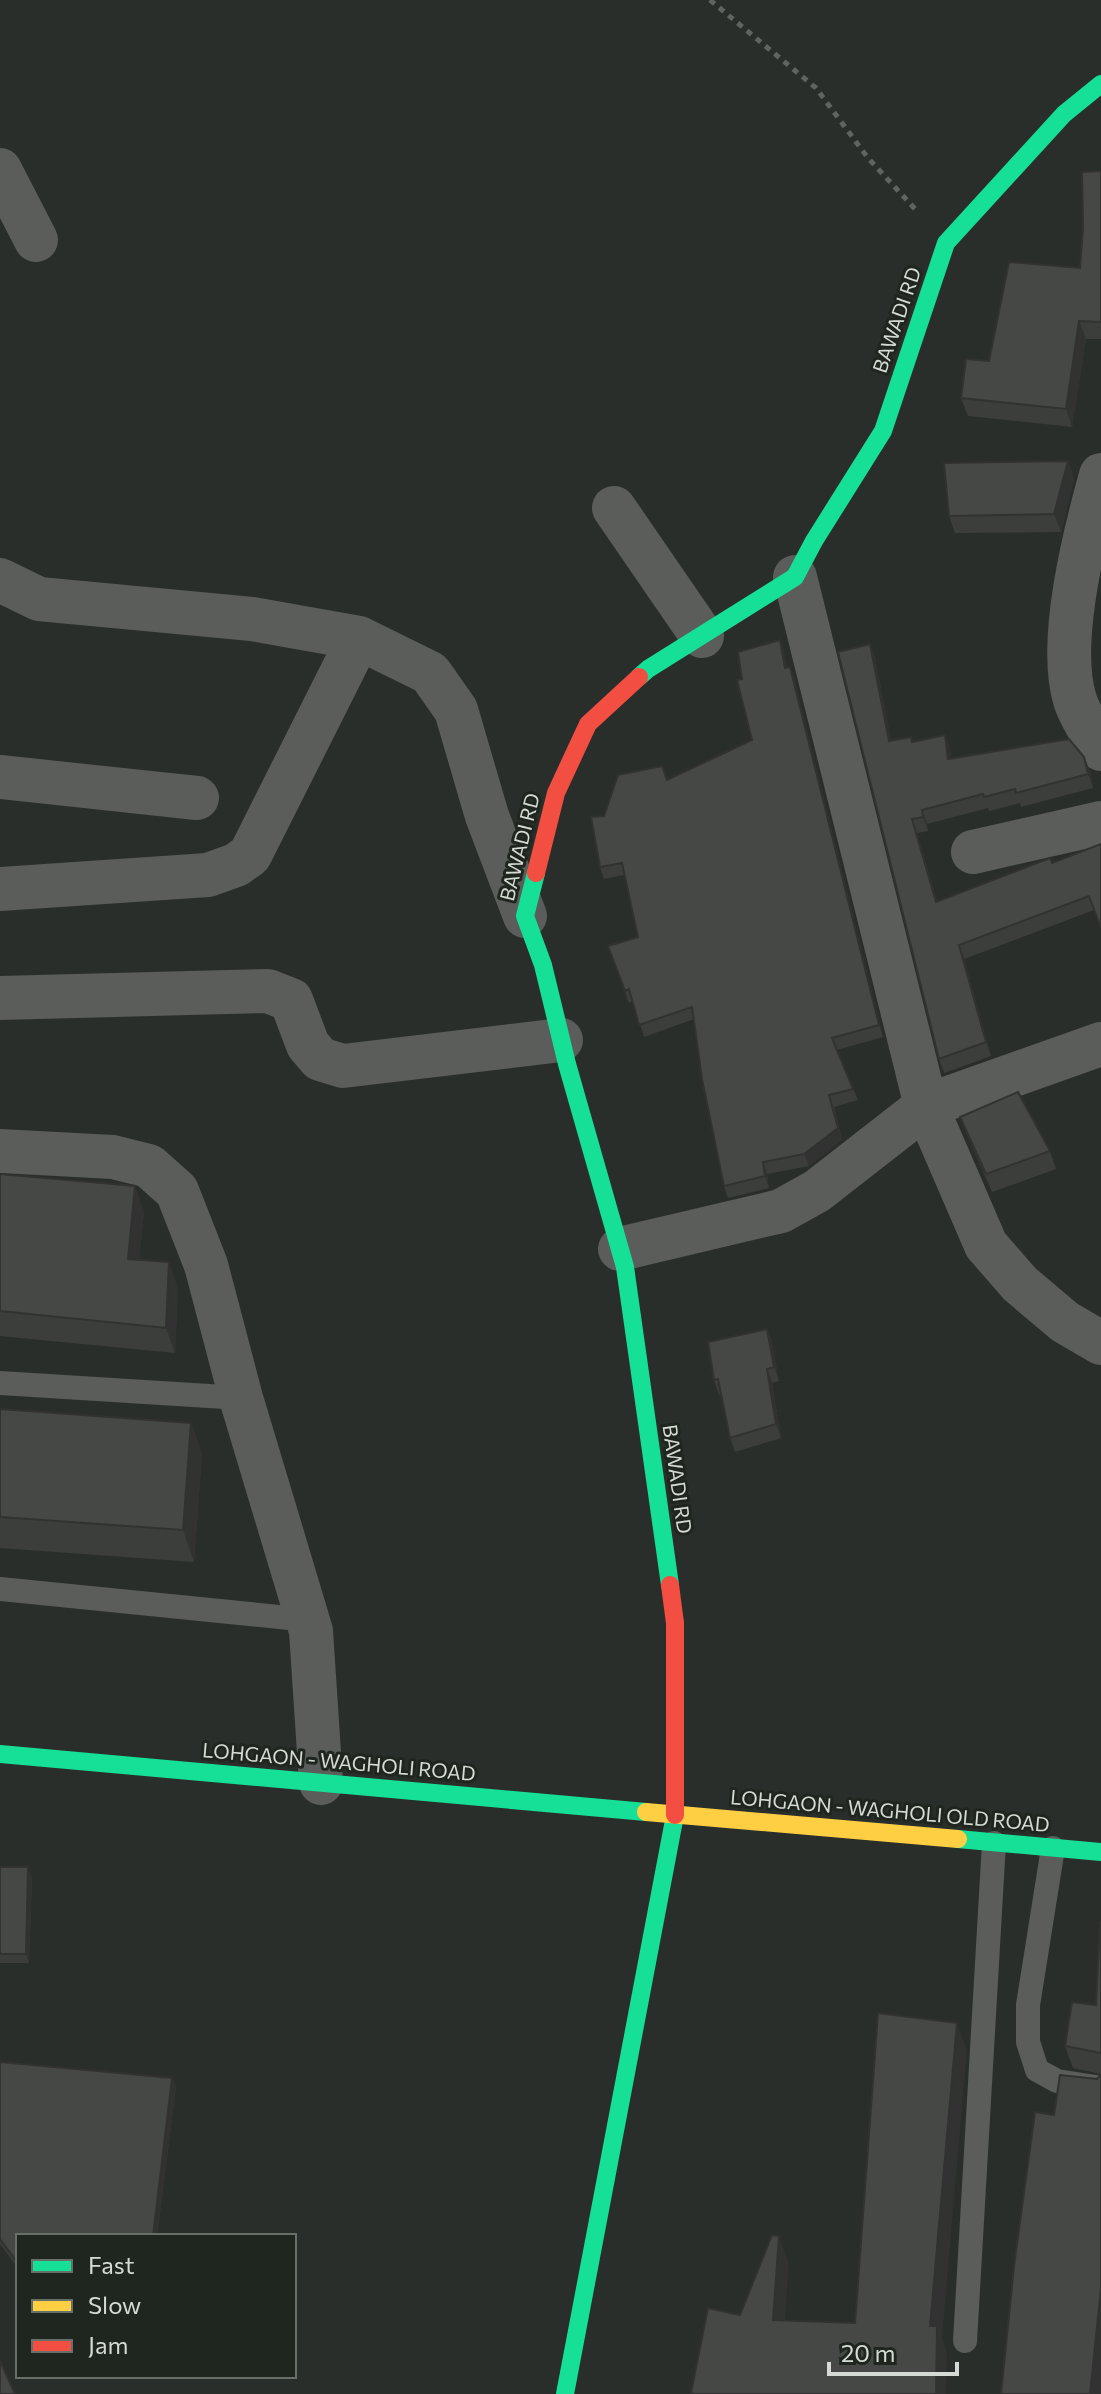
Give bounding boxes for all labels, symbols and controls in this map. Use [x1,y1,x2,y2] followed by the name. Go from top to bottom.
[867,264,925,376] street label: BAWADI RD
[494,790,544,903] street label: BAWADI RD
[658,1423,698,1535] street label: BAWADI RD
[201,1737,477,1785] street label: LOHGAON - WAGHOLI ROAD
[729,1784,1051,1836] street label: LOHGAON - WAGHOLI OLD ROAD
[16,2234,296,2378] legend
[88,2250,135,2279] text: Fast
[88,2290,141,2319] text: Slow
[829,2326,957,2376] scale bar
[88,2330,128,2359] text: Jam
[841,2338,895,2367] text: 20 m

